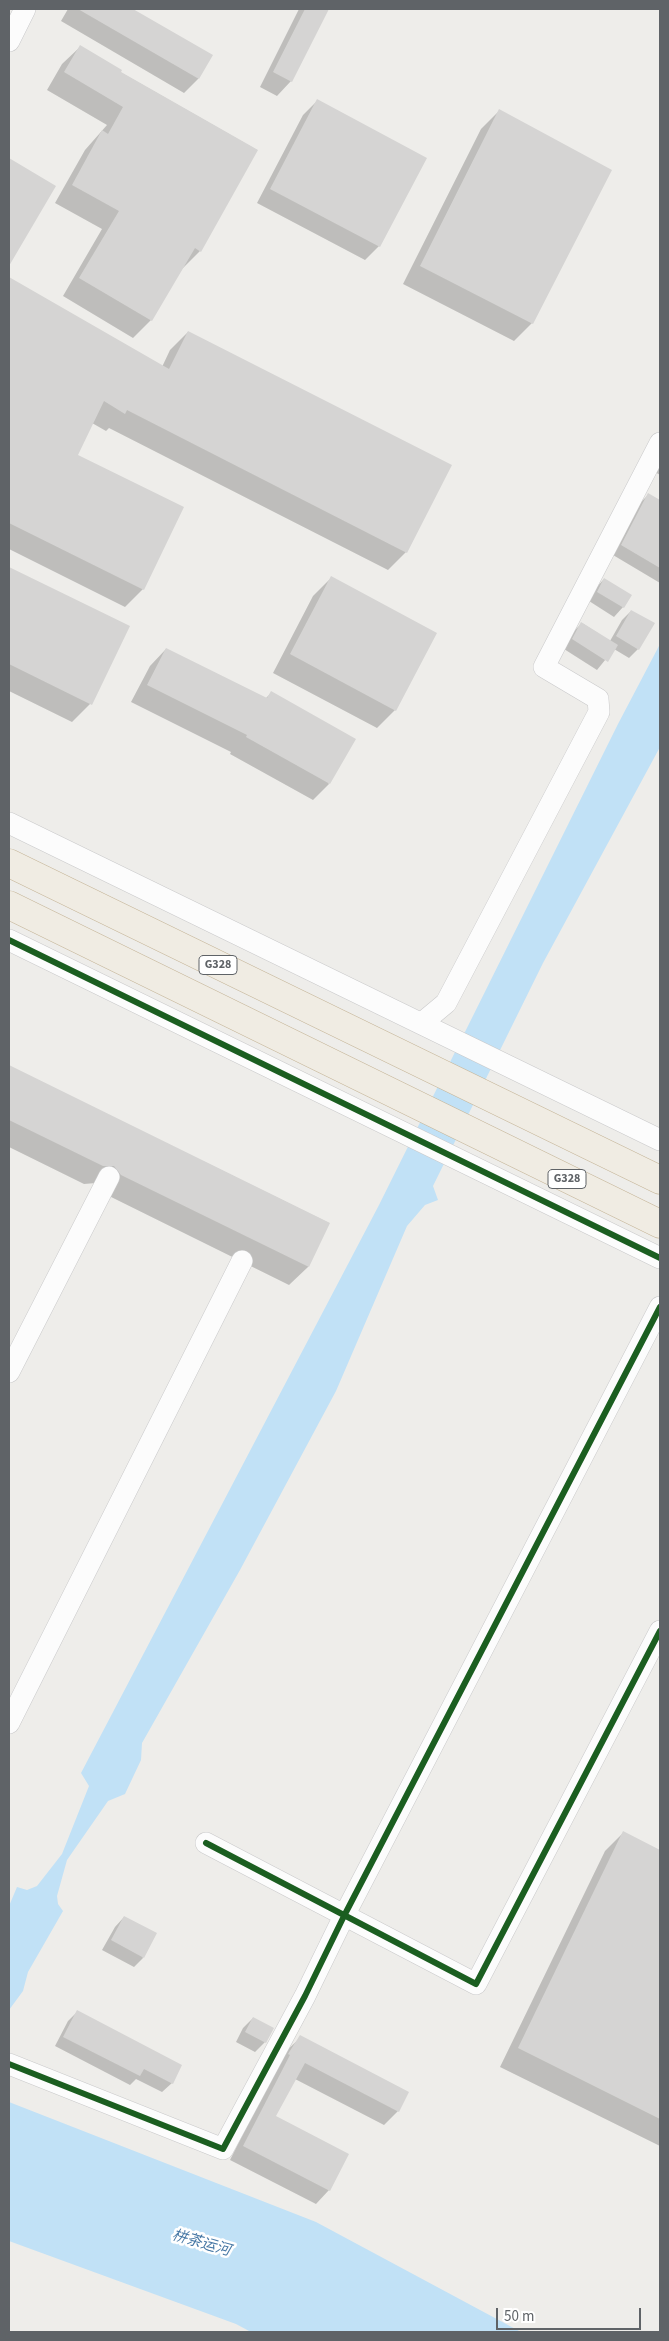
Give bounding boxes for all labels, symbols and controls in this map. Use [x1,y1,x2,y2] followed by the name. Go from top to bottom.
[199,956,237,974] road number: G328
[548,1170,586,1188] road number: G328
[170,2227,232,2261] water label: 栟茶运河
[499,2298,644,2330] scale bar
[504,2306,534,2327] text: 50 m

